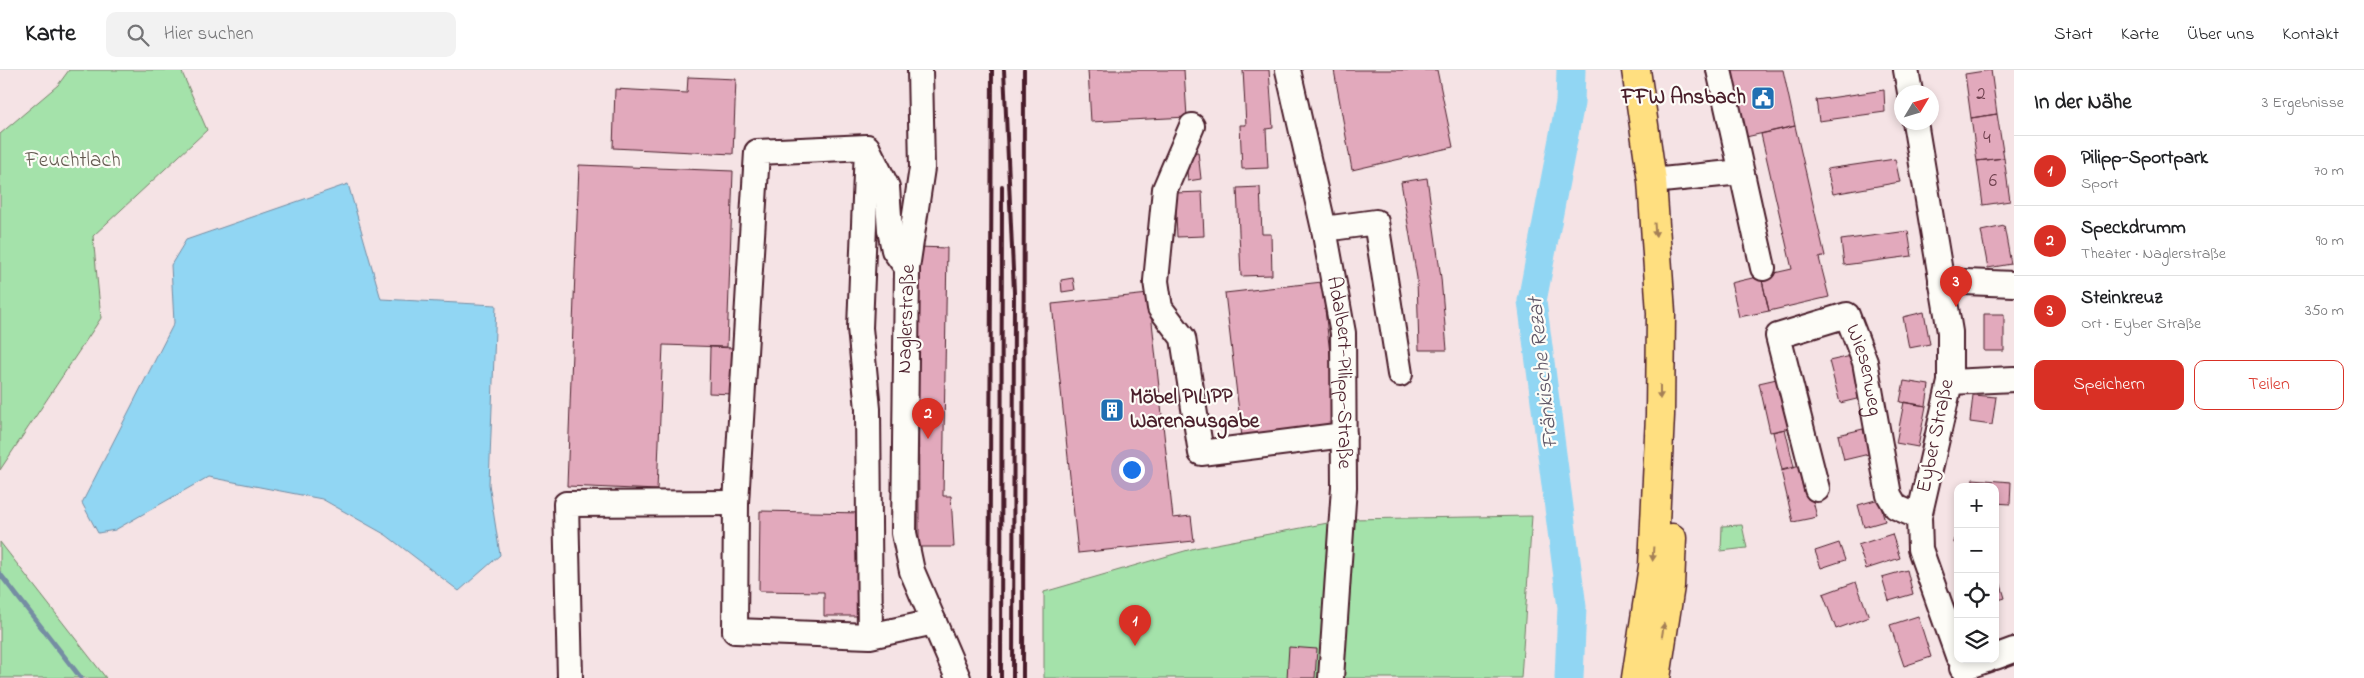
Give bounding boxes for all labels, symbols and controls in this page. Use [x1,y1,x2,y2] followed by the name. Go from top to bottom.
[106,12,456,57] search box
[25,17,76,52] text: Karte
[124,21,152,49] icon: search
[164,21,253,48] text: Hier suchen
[2054,22,2093,48] text: Start
[2121,22,2159,48] text: Karte
[2187,22,2254,48] text: Über uns
[2282,22,2339,48] text: Kontakt
[1976,81,1986,108] house number: 2
[1621,83,1746,113] place label: FFW Ansbach
[1750,85,1776,111] public building icon: FFW Ansbach
[1894,85,1939,130] north arrow
[2034,88,2132,118] text: In der Nähe
[2262,91,2344,115] text: 3 Ergebnisse
[1983,125,1991,152] house number: 4
[2081,145,2208,172] text: Pilipp-Sportpark
[24,146,121,176] park label: Feuchtlach
[2047,159,2053,183] text: 1
[2314,159,2344,183] text: 70 m
[1989,168,1997,195] house number: 6
[2081,172,2119,196] text: Sport
[2081,215,2186,242] text: Speckdrumm
[1652,222,1660,238] one-way arrow
[2046,229,2054,253] text: 2
[2316,229,2344,253] text: 90 m
[2081,242,2226,266] text: Theater · Naglerstraße
[890,263,926,374] street label: Naglerstraße
[1940,266,1972,307] pin: 3
[1318,274,1359,470] street label: Adalbert-Pilipp-Straße
[2081,285,2162,312] text: Steinkreuz
[1520,293,1568,450] water label: Fränkische Rezat
[2047,299,2053,323] text: 3
[2305,299,2344,323] text: 350 m
[2081,312,2201,336] text: Ort · Eyber Straße
[1837,320,1889,419] street label: Wiesenweg
[2034,360,2184,410] button: Speichern
[2194,360,2344,410] button: Teilen
[1909,376,1965,496] street label: Eyber Straße
[1130,383,1260,439] place label: Möbel PILIPP Warenausgabe
[1656,384,1664,400] one-way arrow
[1099,397,1125,423] building icon: Möbel PILIPP Warenausgabe
[912,398,944,439] pin: 2
[1119,457,1145,483] your location
[1954,483,1999,663] map controls
[1954,483,1999,528] button: +
[1954,528,1999,573] button: −
[1649,546,1657,562] one-way arrow
[1954,573,1999,618] button: locate
[1119,605,1151,646] pin: 1
[1954,618,1999,663] button: layers
[1660,621,1668,637] one-way arrow

